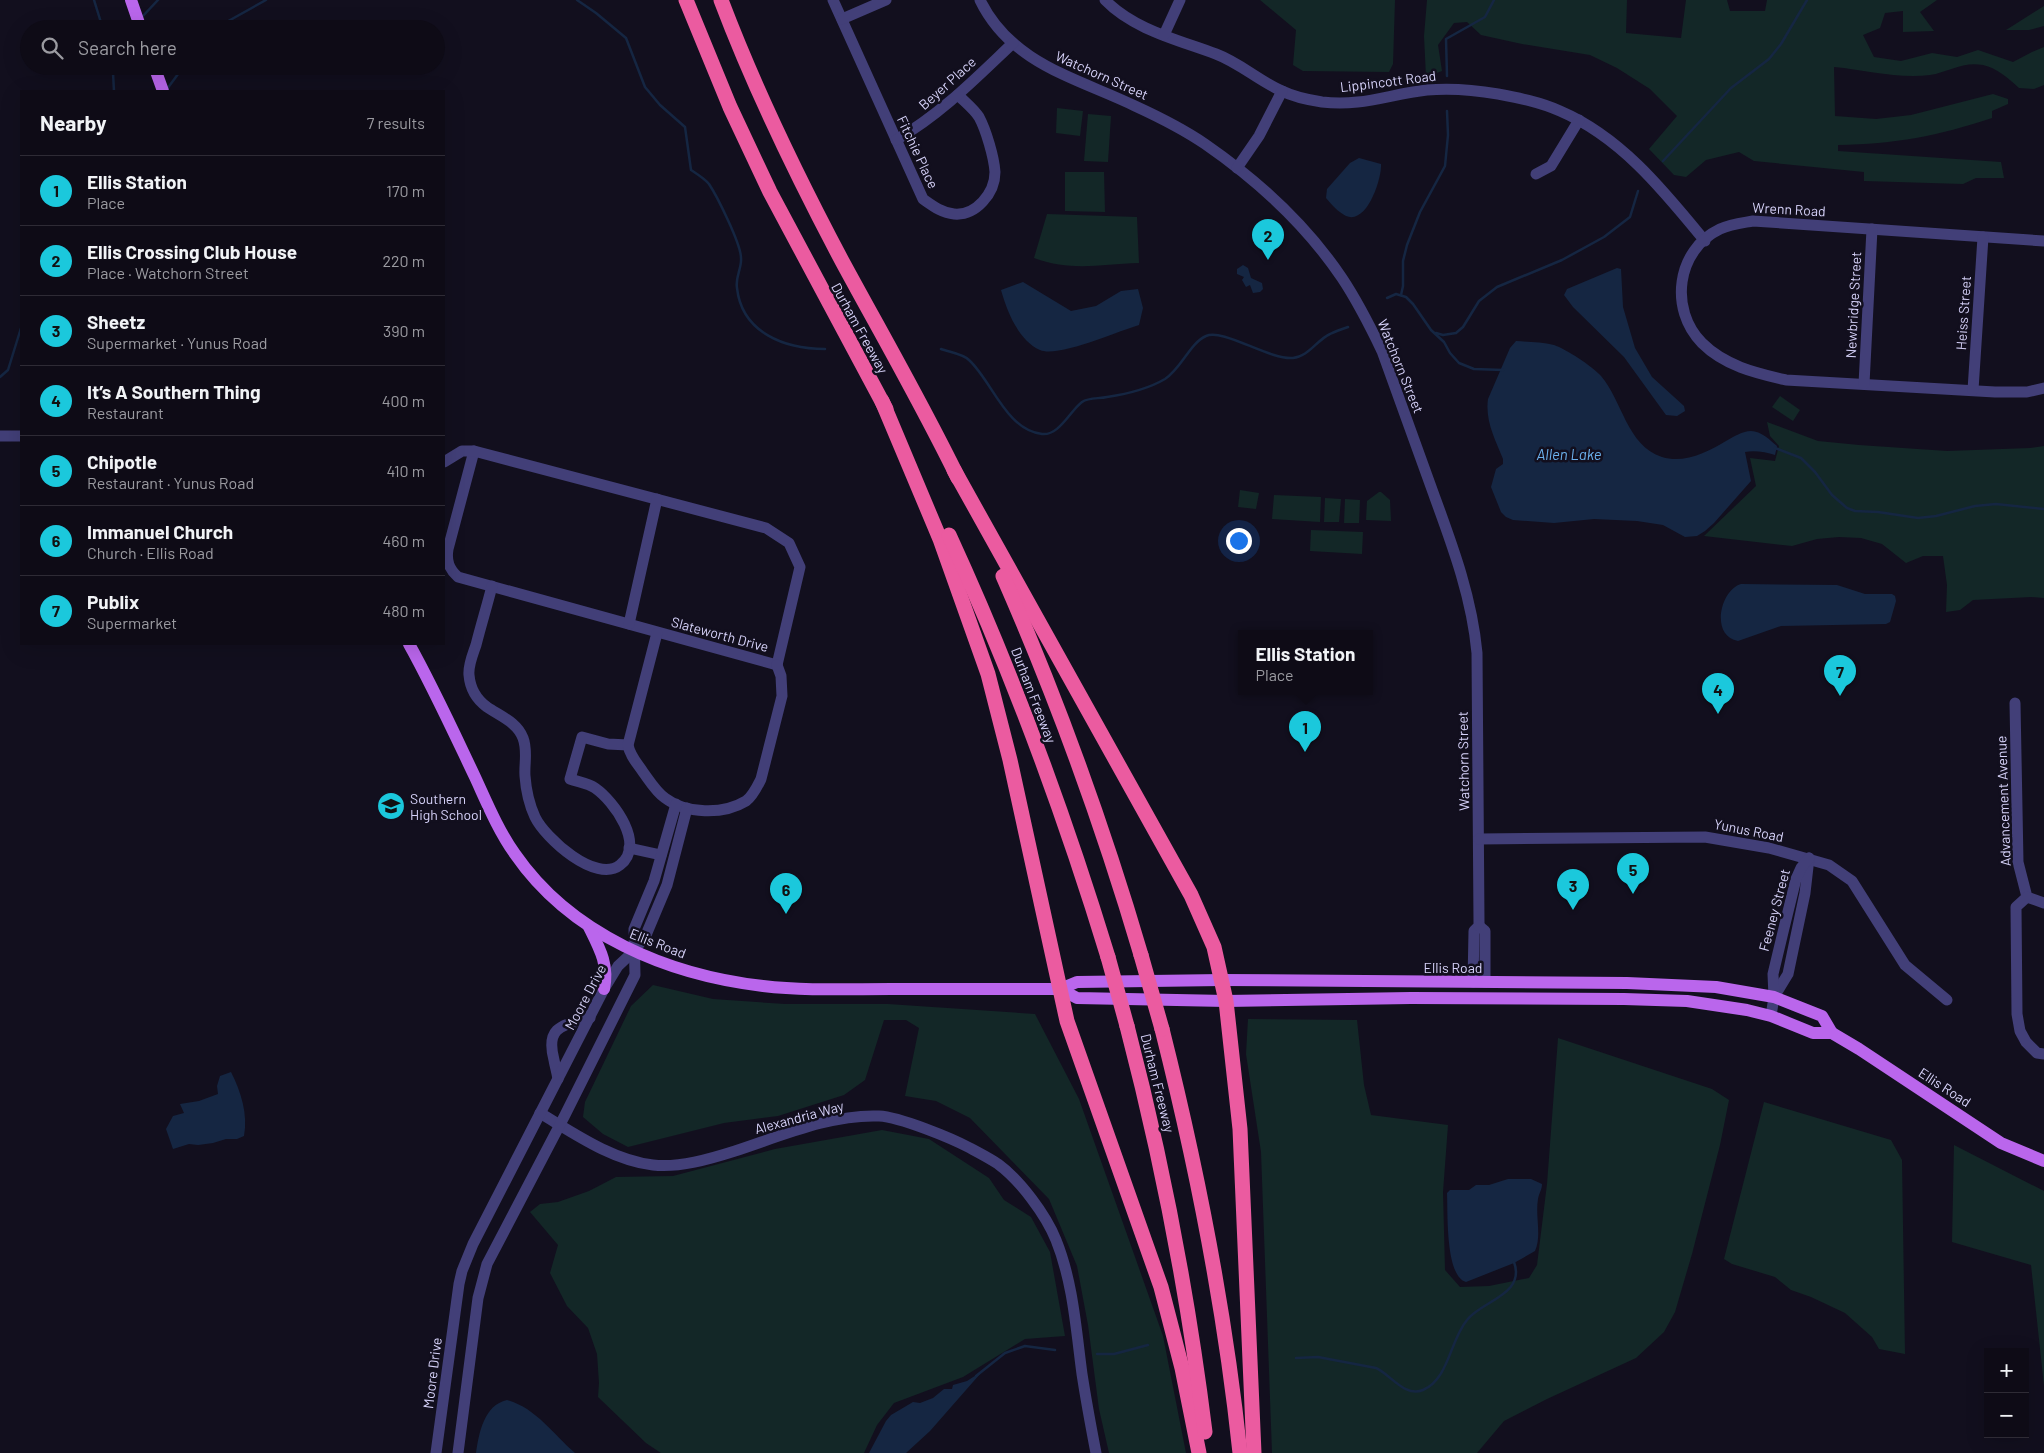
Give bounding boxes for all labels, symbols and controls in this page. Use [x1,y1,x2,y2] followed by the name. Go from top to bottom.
[20,20,445,75] search box
[38,34,66,62] icon: search
[78,36,177,59] text: Search here
[1053,47,1151,103] street label: Watchorn Street
[915,53,979,113] street label: Beyer Place
[1339,67,1437,95] street label: Lippincott Road
[40,110,106,135] text: Nearby
[367,113,425,132] text: 7 results
[894,113,942,191] street label: Fitchie Place
[87,170,187,193] text: Ellis Station
[53,181,59,200] text: 1
[386,181,425,200] text: 170 m
[87,193,125,212] text: Place
[1752,199,1826,219] street label: Wrenn Road
[1252,219,1284,260] pin: 2
[87,240,297,263] text: Ellis Crossing Club House
[52,251,60,270] text: 2
[382,251,425,270] text: 220 m
[1842,251,1864,359] street label: Newbridge Street
[87,263,249,282] text: Place · Watchorn Street
[1952,275,1974,351] street label: Heiss Street
[828,280,892,377] street label: Durham Freeway
[87,310,145,333] text: Sheetz
[1374,317,1428,415] street label: Watchorn Street
[52,321,60,340] text: 3
[383,321,425,340] text: 390 m
[87,333,268,352] text: Supermarket · Yunus Road
[87,380,261,403] text: It’s A Southern Thing
[51,391,61,410] text: 4
[382,391,425,410] text: 400 m
[87,403,164,422] text: Restaurant
[1536,445,1602,463] water label: Allen Lake
[87,450,157,473] text: Chipotle
[52,461,60,480] text: 5
[387,461,425,480] text: 410 m
[87,473,254,492] text: Restaurant · Yunus Road
[87,520,233,543] text: Immanuel Church
[1226,528,1252,554] your location
[52,531,60,550] text: 6
[382,531,425,550] text: 460 m
[87,543,214,562] text: Church · Ellis Road
[87,590,139,613] text: Publix
[52,601,60,620] text: 7
[382,601,425,620] text: 480 m
[87,613,177,632] text: Supermarket
[669,613,771,655] street label: Slateworth Drive
[1238,630,1373,695] popup
[1256,642,1355,665] text: Ellis Station
[1008,645,1060,746] street label: Durham Freeway
[1824,655,1856,696] pin: 7
[1256,665,1294,684] text: Place
[1702,673,1734,714] pin: 4
[1289,711,1321,752] pin: 1
[1454,711,1472,811] street label: Watchorn Street
[1992,735,2014,867] street label: Advancement Avenue
[410,790,482,823] place label: Southern High School
[376,791,406,821] school or university icon: Southern High School
[1713,815,1785,845] street label: Yunus Road
[1617,853,1649,894] pin: 5
[1755,867,1793,953] street label: Feeney Street
[1557,869,1589,910] pin: 3
[770,873,802,914] pin: 6
[627,924,689,962] street label: Ellis Road
[1424,959,1482,976] street label: Ellis Road
[561,961,609,1033] street label: Moore Drive
[1138,1032,1179,1135] street label: Durham Freeway
[1916,1064,1974,1110] street label: Ellis Road
[753,1097,846,1137] street label: Alexandria Way
[419,1336,445,1410] street label: Moore Drive
[1984,1348,2029,1438] map controls
[1984,1348,2029,1393] button: +
[1984,1393,2029,1438] button: −

